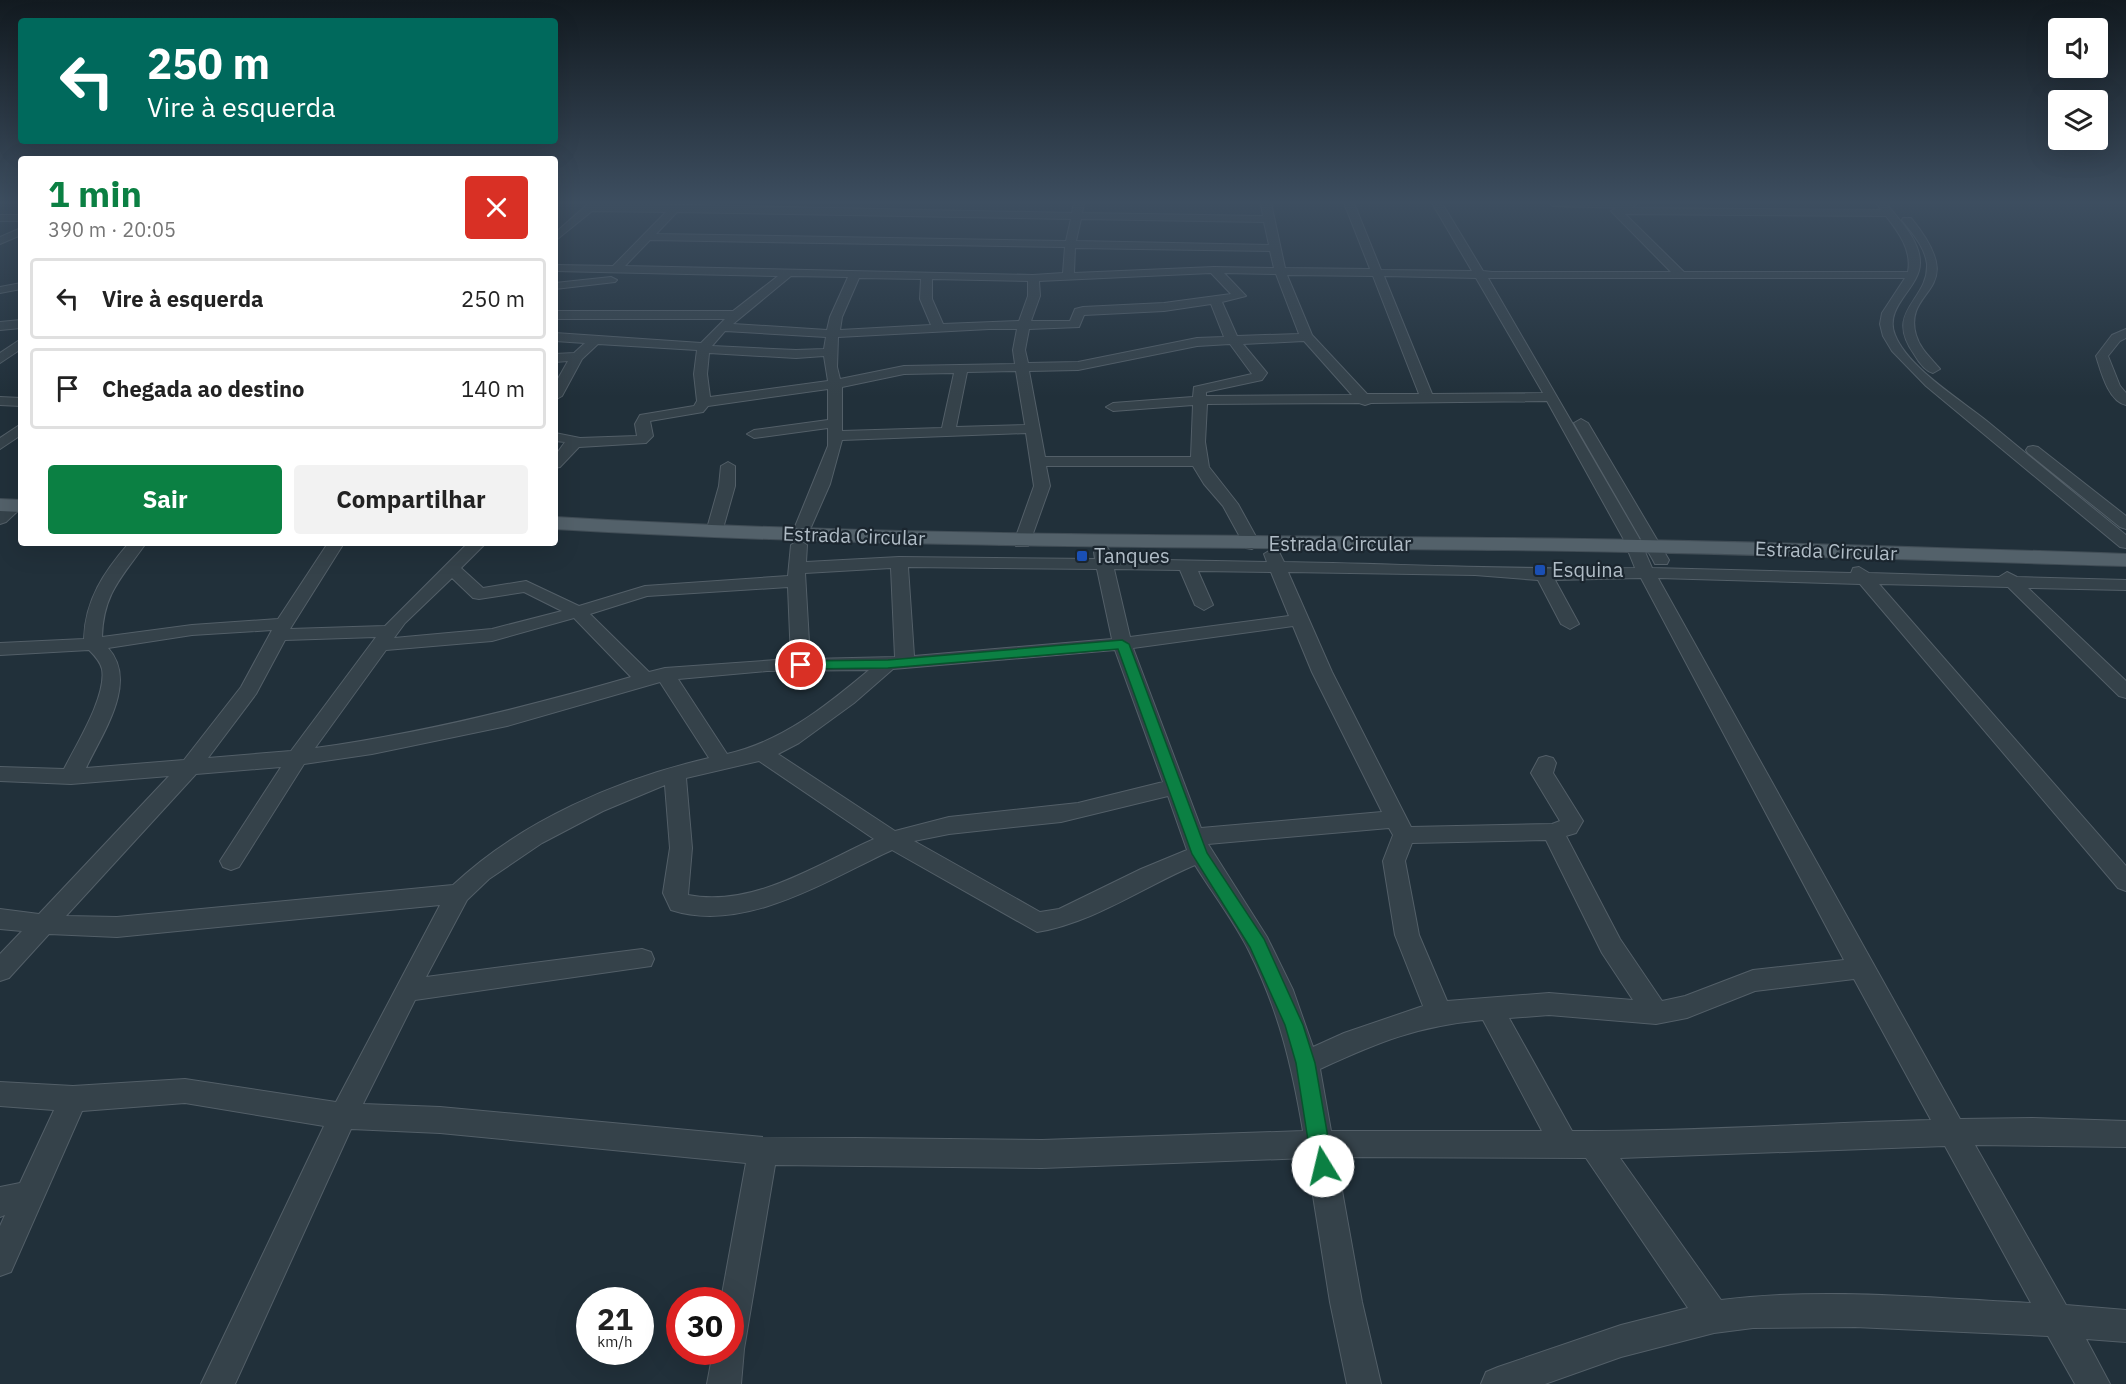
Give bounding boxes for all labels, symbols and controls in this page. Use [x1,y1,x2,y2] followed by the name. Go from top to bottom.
[2048,18,2108,150] map controls
[2048,18,2108,78] button: sound
[147,36,270,91] text: 250 m
[48,42,126,120] icon: left
[147,89,336,124] text: Vire à esquerda
[2048,90,2108,150] button: layers
[48,170,142,217] text: 1 min
[465,176,528,239] button: close
[48,216,176,243] text: 390 m · 20:05
[51,282,84,315] icon: left
[102,284,264,313] text: Vire à esquerda
[461,284,525,313] text: 250 m
[51,372,84,405] icon: arrive
[102,374,305,403] text: Chegada ao destino
[461,374,525,403] text: 140 m
[48,465,282,534] button: Sair
[294,465,528,534] button: Compartilhar
[782,520,926,551] street label: Estrada Circular
[1269,530,1411,557] street label: Estrada Circular
[1754,535,1898,566] street label: Estrada Circular
[1094,542,1170,569] place label: Tanques
[1075,549,1089,563] marker: Tanques
[1552,556,1624,583] place label: Esquina
[1533,563,1547,577] marker: Esquina
[775,639,826,690] pin
[784,648,817,681] icon: arrive
[1291,1134,1355,1198] position arrow
[666,1287,744,1365] speed limit sign: 30
[597,1299,633,1338] text: 21
[597,1332,633,1351] text: km/h

